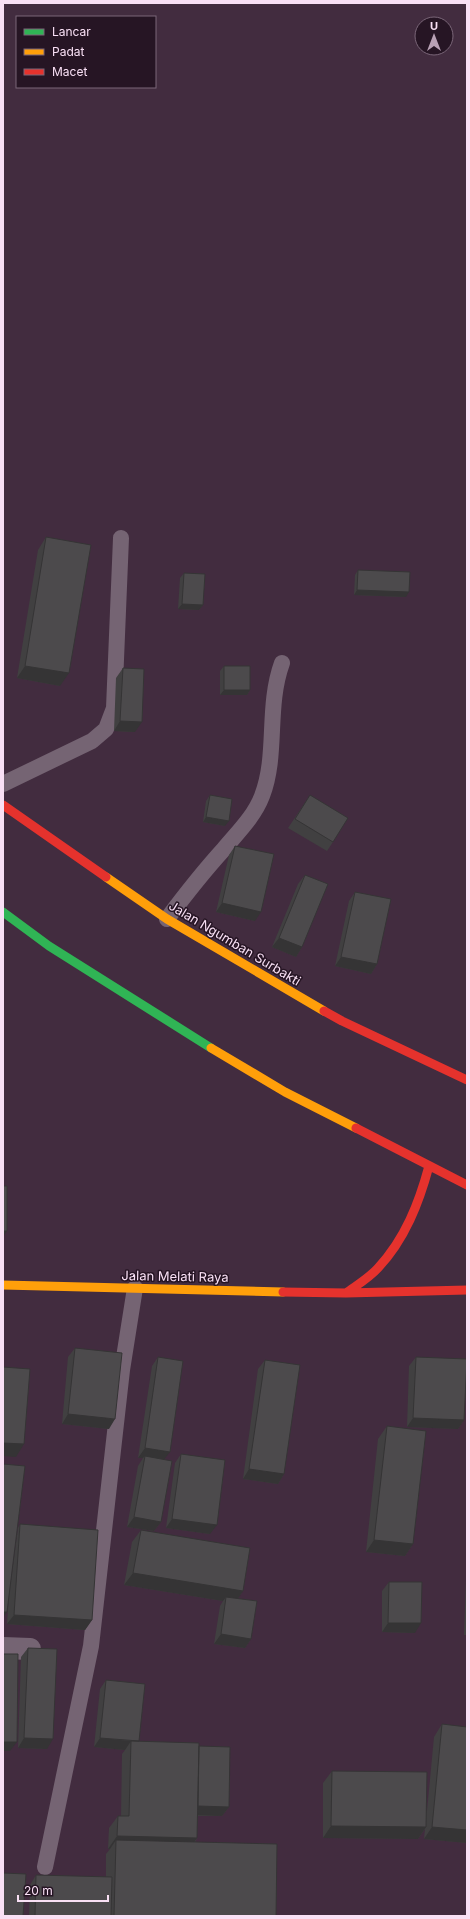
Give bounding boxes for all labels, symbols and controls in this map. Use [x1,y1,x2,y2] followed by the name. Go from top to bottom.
[16,16,156,88] legend
[414,16,454,56] north arrow
[430,19,438,33] text: U
[52,24,91,39] text: Lancar
[52,44,84,59] text: Padat
[52,64,87,79] text: Macet
[166,897,304,989] street label: Jalan Ngumban Surbakti
[121,1267,229,1285] street label: Jalan Melati Raya
[18,1877,108,1903] scale bar
[24,1883,53,1898] text: 20 m

